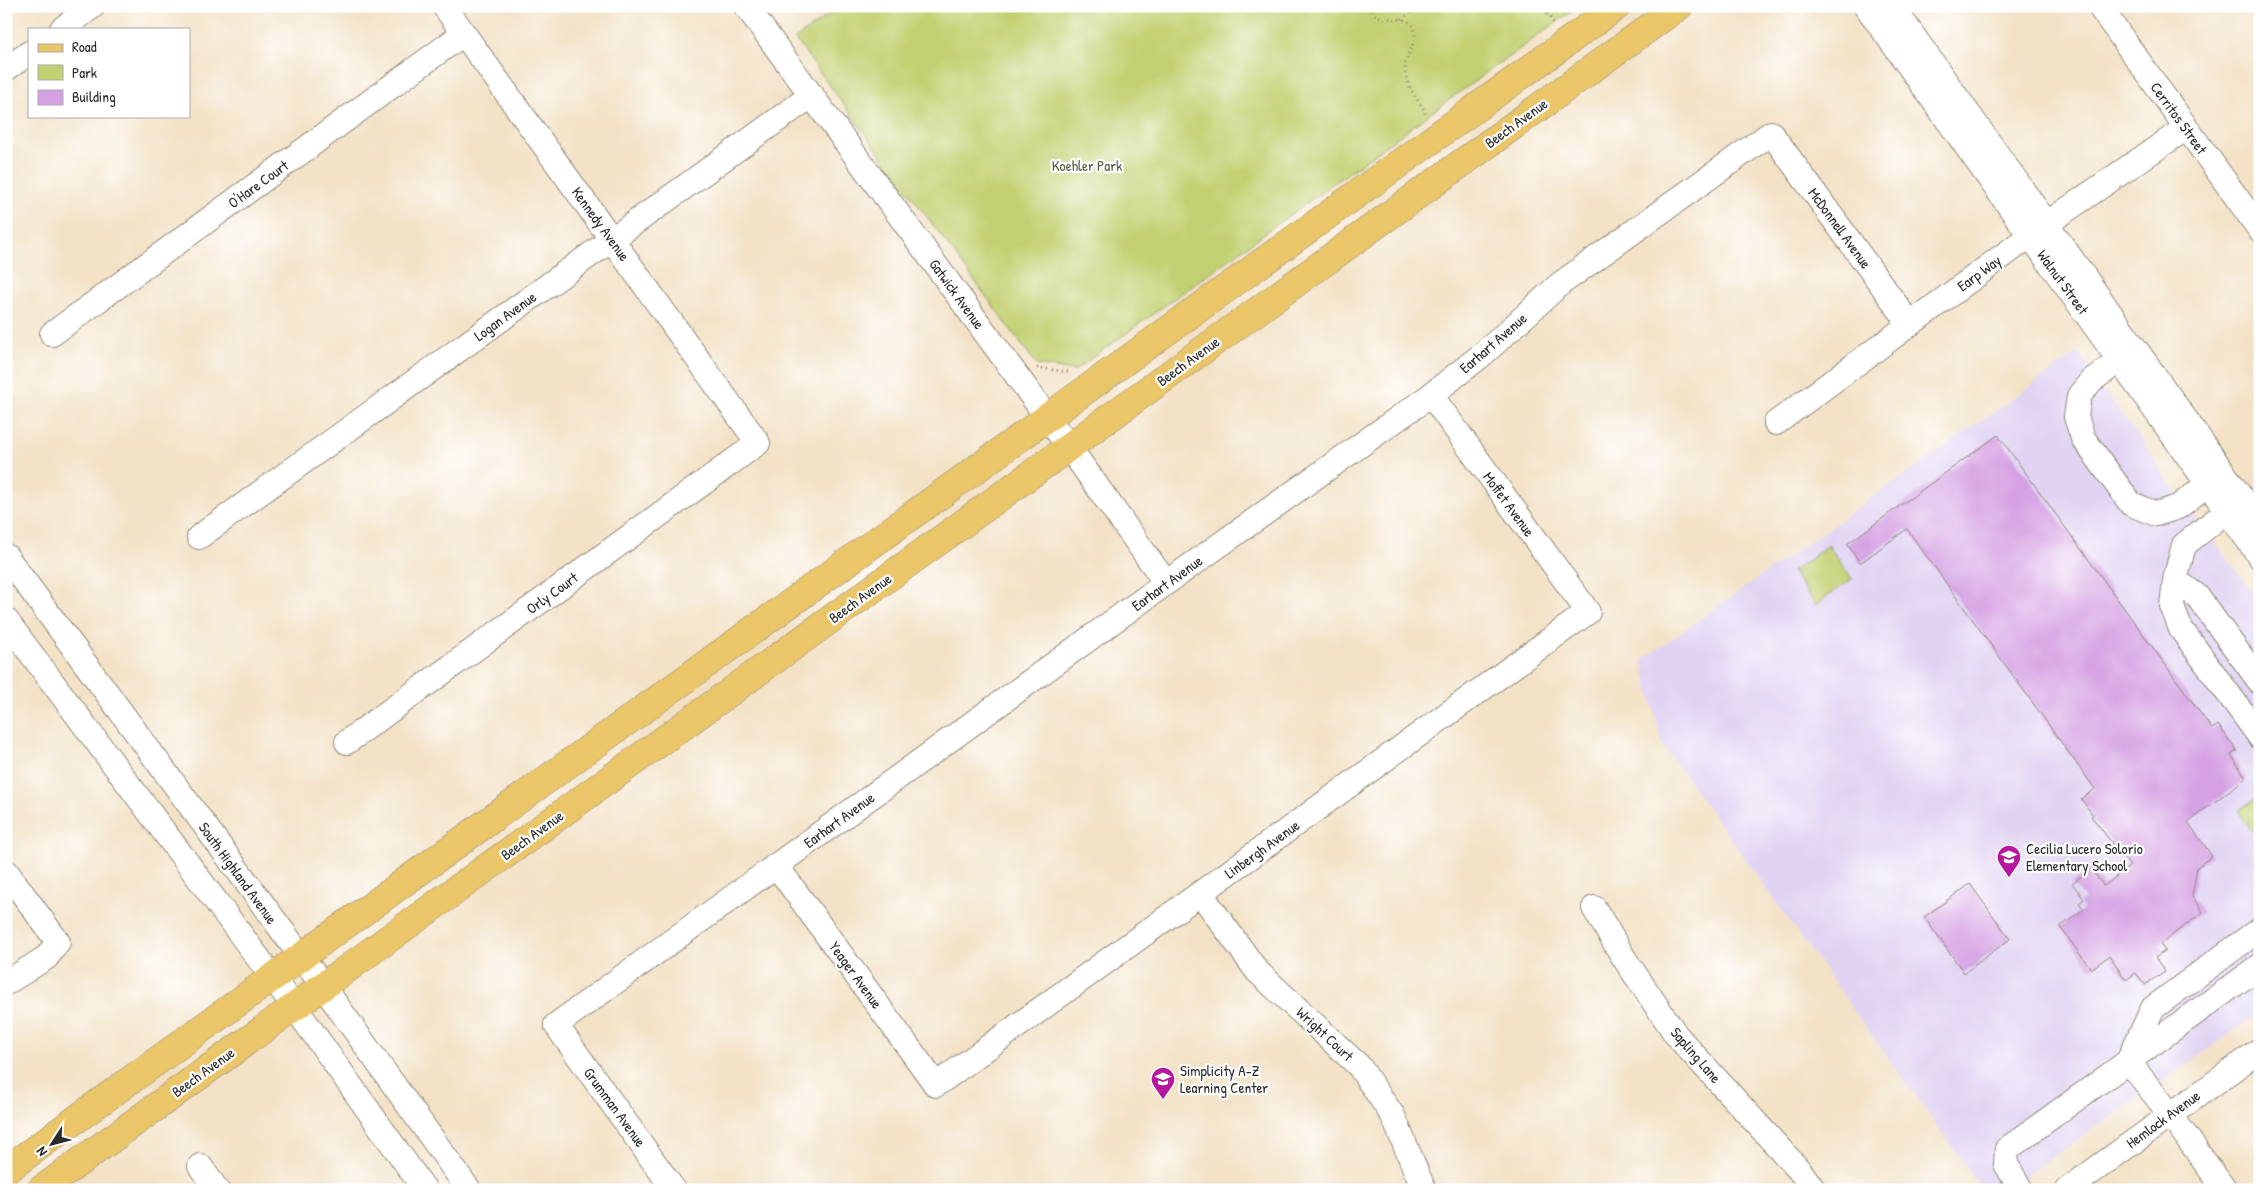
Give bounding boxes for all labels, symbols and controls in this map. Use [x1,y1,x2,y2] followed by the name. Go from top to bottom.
[28,28,190,118] legend
[72,36,97,57] text: Road
[72,62,97,83] text: Park
[2146,78,2213,159] street label: Cerritos Street
[72,86,116,107] text: Building
[1480,93,1552,153] street label: Beech Avenue
[223,154,293,213] street label: O'Hare Court
[1052,155,1122,176] park label: Koehler Park
[567,183,635,265] street label: Kennedy Avenue
[1803,183,1877,273] street label: McDonnell Avenue
[2032,245,2094,319] street label: Walnut Street
[1953,250,2005,296] street label: Earp Way
[924,255,990,333] street label: Gatwick Avenue
[470,286,541,346] street label: Logan Avenue
[1455,308,1531,378] street label: Earhart Avenue
[1152,331,1224,391] street label: Beech Avenue
[1478,467,1540,541] street label: Moffet Avenue
[1127,550,1207,616] street label: Earhart Avenue
[522,567,583,619] street label: Orly Court
[824,568,896,628] street label: Beech Avenue
[799,787,879,853] street label: Earhart Avenue
[496,805,568,865] street label: Beech Avenue
[1220,815,1304,883] street label: Linbergh Avenue
[194,818,282,928] street label: South Highland Avenue
[2026,838,2143,876] place label: Cecilia Lucero Solorio Elementary School
[1996,844,2022,878] school or university icon: Cecilia Lucero Solorio Elementary School
[824,937,888,1013] street label: Yeager Avenue
[1292,1002,1359,1067] street label: Wright Court
[1666,1023,1726,1087] street label: Sapling Lane
[167,1042,239,1102] street label: Beech Avenue
[1180,1060,1268,1098] place label: Simplicity A-Z Learning Center
[579,1063,651,1151] street label: Grumman Avenue
[1150,1066,1176,1100] school or university icon: Simplicity A-Z Learning Center
[2122,1085,2204,1153] street label: Hemlock Avenue
[28,1118,78,1168] north arrow
[31,1143,51,1161] text: N

